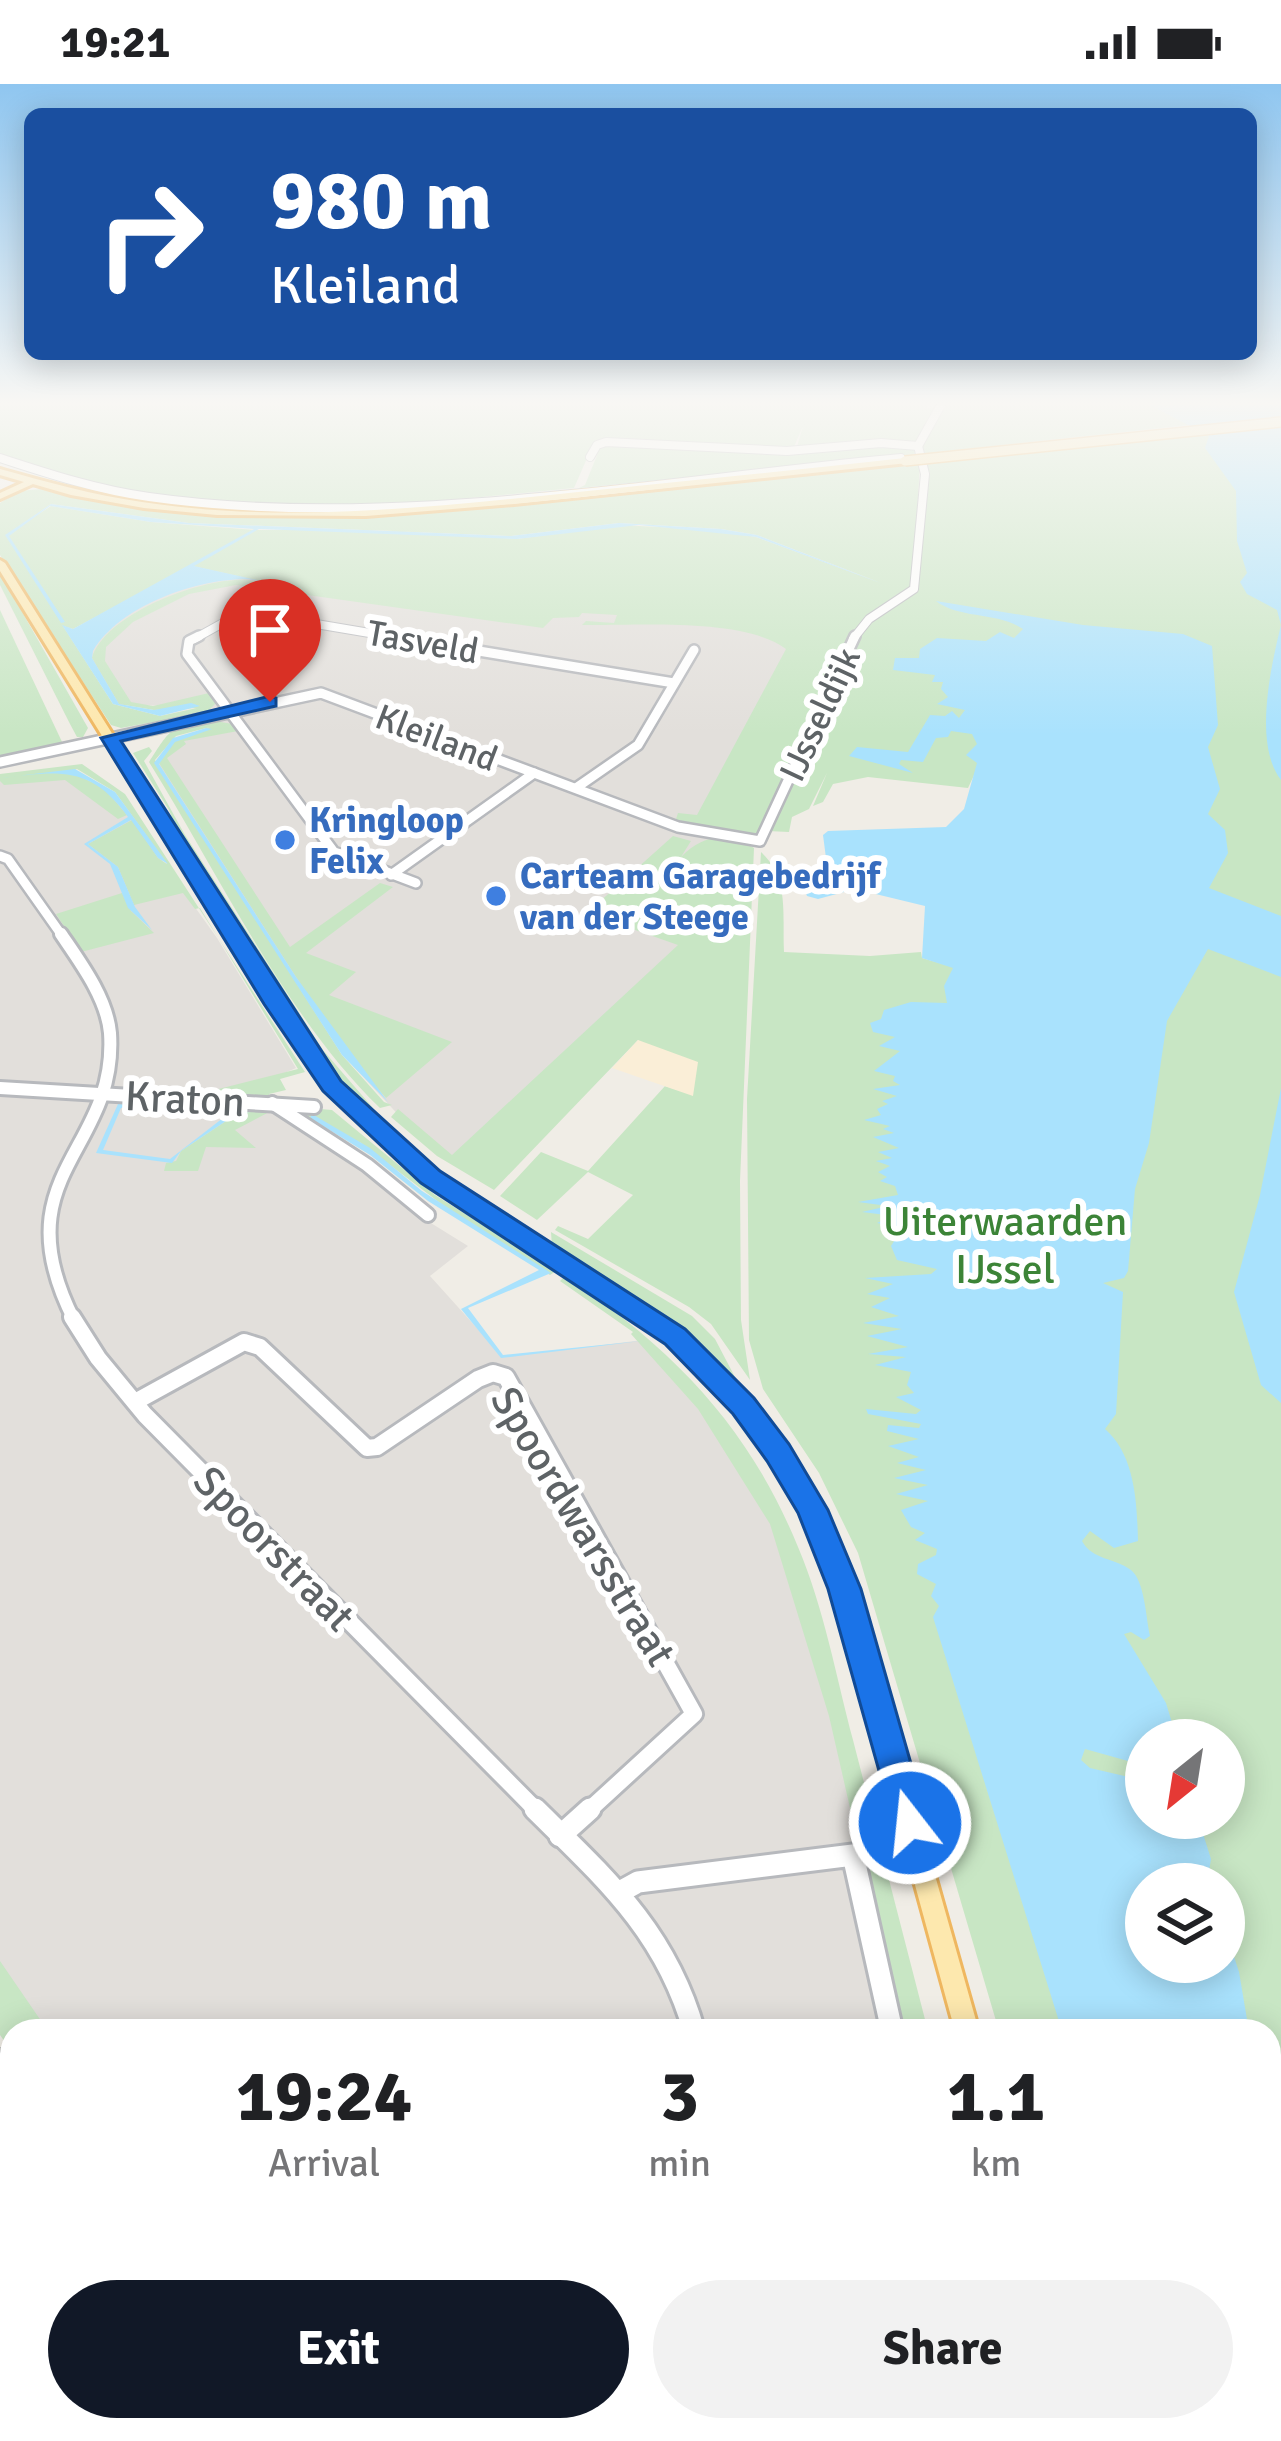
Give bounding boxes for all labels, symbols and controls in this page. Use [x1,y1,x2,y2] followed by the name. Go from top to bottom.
[60,15,170,70] text: 19:21
[270,149,492,253] text: 980 m
[72,156,228,312] icon: right
[270,252,461,319] text: Kleiland
[219,579,321,702] pin
[237,597,303,663] icon: arrive
[363,611,482,674] street label: Tasveld
[770,641,871,789] street label: IJsseldijk
[369,695,504,782] street label: Kleiland
[309,798,464,884] place label: Kringloop Felix
[272,827,298,853] marker: Kringloop Felix
[519,854,882,940] place label: Carteam Garagebedrijf van der Steege
[483,883,509,909] marker: Carteam Garagebedrijf van der Steege
[124,1071,246,1128] street label: Kraton
[883,1196,1127,1295] park label: Uiterwaarden IJssel
[479,1378,686,1676] street label: Spoordwarsstraat
[183,1456,365,1642] street label: Spoorstraat
[1125,1719,1245,1839] north arrow
[1125,1719,1245,1983] map controls
[847,1760,973,1886] position arrow
[1125,1863,1245,1983] button: layers
[236,2052,412,2141] text: 19:24
[660,2052,699,2141] text: 3
[947,2052,1045,2141] text: 1.1
[268,2139,380,2187] text: Arrival
[648,2139,711,2187] text: min
[971,2139,1021,2187] text: km
[48,2280,629,2418] button: Exit
[653,2280,1233,2418] button: Share

